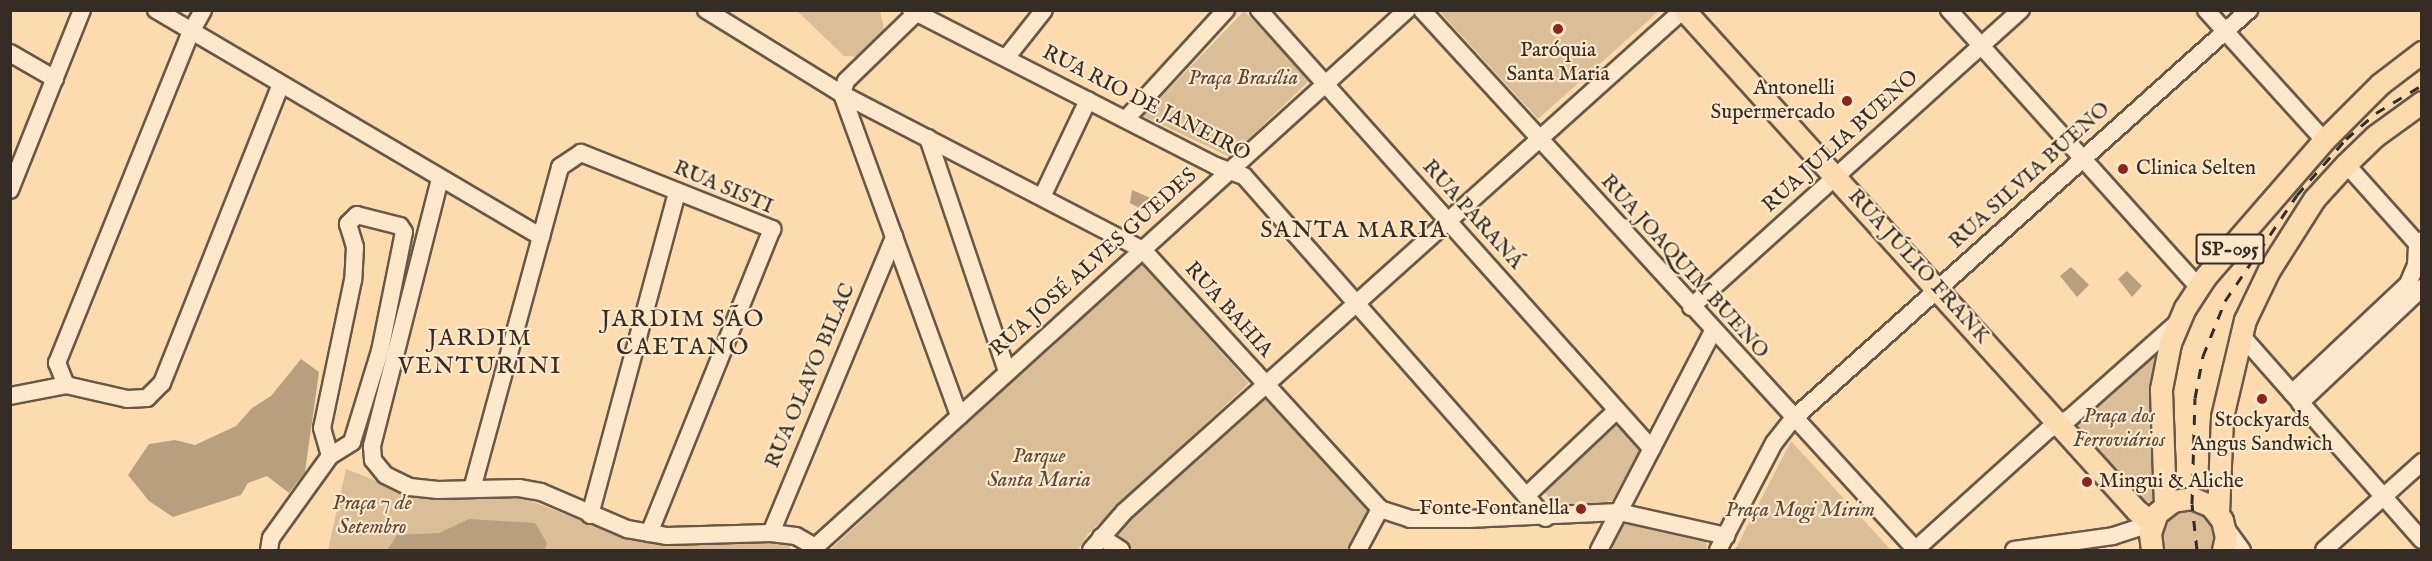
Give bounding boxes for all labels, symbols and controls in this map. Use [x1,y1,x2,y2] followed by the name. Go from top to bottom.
[1551,22,1565,36] marker: Paróquia Santa Maria
[1506,38,1610,88] place label: Paróquia Santa Maria
[1038,41,1254,167] street label: RUA RIO DE JANEIRO
[1758,65,1924,219] street label: RUA JULIA BUENO
[1188,66,1298,92] park label: Praça Brasília
[1711,76,1835,126] place label: Antonelli Supermercado
[1840,94,1854,108] marker: Antonelli Supermercado
[1944,97,2116,255] street label: RUA SILVIA BUENO
[1416,155,1528,275] street label: RUA PARANÁ
[669,156,777,220] street label: RUA SISTI
[2136,156,2256,182] place label: Clinica Selten
[2114,160,2132,178] marker: Clinica Selten
[985,164,1203,362] street label: RUA JOSÉ ALVES GUEDES
[1595,170,1773,364] street label: RUA JOAQUIM BUENO
[1842,184,1994,350] street label: RUA JÚLIO FRANK
[1260,217,1448,245] district label: SANTA MARIA
[2196,232,2264,266] road number: SP-095
[1178,257,1278,363] street label: RUA BAHIA
[761,280,861,472] street label: RUA OLAVO BILAC
[601,306,765,362] district label: JARDIM SÃO CAETANO
[398,325,562,381] district label: JARDIM VENTURINI
[2255,392,2269,406] marker: Stockyards Angus Sandwich
[2073,404,2165,454] park label: Praça dos Ferroviários
[2191,408,2333,458] place label: Stockyards Angus Sandwich
[987,444,1091,494] park label: Parque Santa Maria
[2099,469,2244,495] place label: Mingui & Aliche
[2080,475,2094,489] marker: Mingui & Aliche
[332,491,412,541] park label: Praça 7 de Setembro
[1419,496,1569,522] place label: Fonte Fontanella
[1725,498,1875,524] park label: Praça Mogi Mirim
[1574,502,1588,516] marker: Fonte Fontanella

